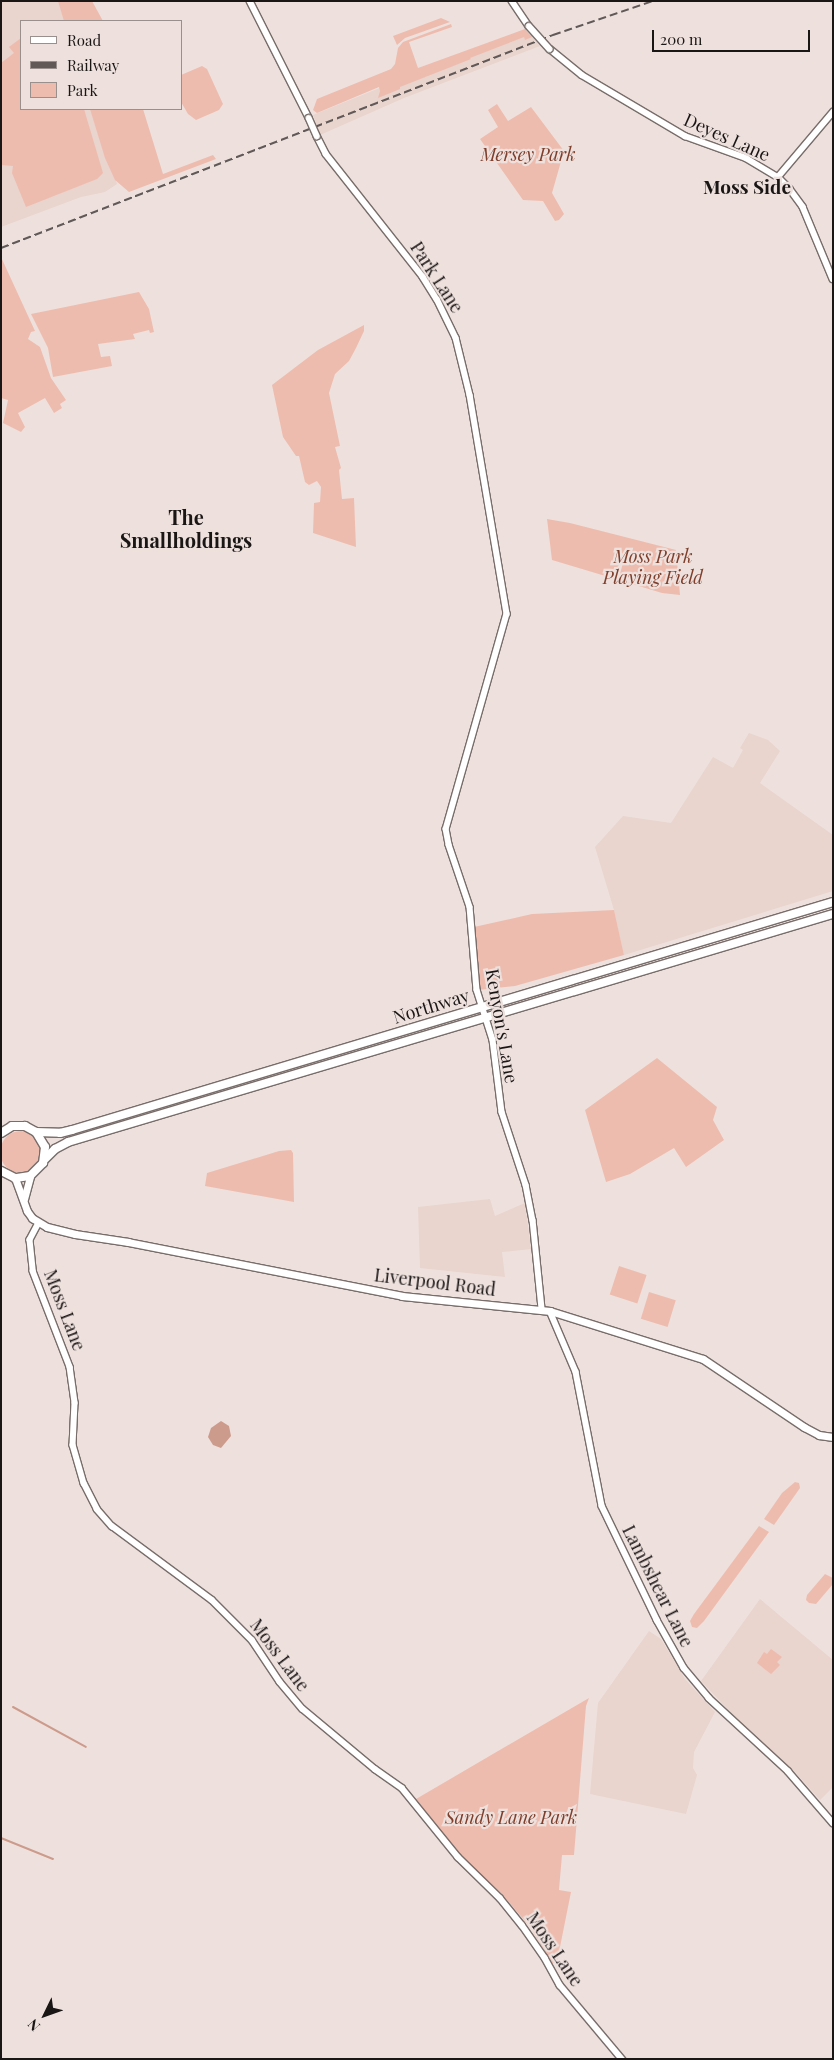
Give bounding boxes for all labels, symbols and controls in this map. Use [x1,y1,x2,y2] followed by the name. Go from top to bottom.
[20,20,182,110] legend
[654,20,812,52] scale bar
[660,29,702,49] text: 200 m
[67,30,101,50] text: Road
[67,55,119,75] text: Railway
[67,80,98,100] text: Park
[681,108,773,166] street label: Deyes Lane
[480,143,576,165] park label: Mersey Park
[703,176,791,198] district label: Moss Side
[406,237,468,317] street label: Park Lane
[120,504,252,551] district label: The Smallholdings
[603,546,703,588] park label: Moss Park Playing Field
[481,967,523,1085] street label: Kenyon's Lane
[390,984,472,1028] street label: Northway
[373,1264,497,1300] street label: Liverpool Road
[40,1266,90,1354] street label: Moss Lane
[618,1521,698,1651] street label: Lambshear Lane
[246,1614,314,1696] street label: Moss Lane
[445,1806,577,1828] park label: Sandy Lane Park
[522,1908,588,1990] street label: Moss Lane
[20,1990,70,2040] north arrow
[23,2015,44,2035] text: N

